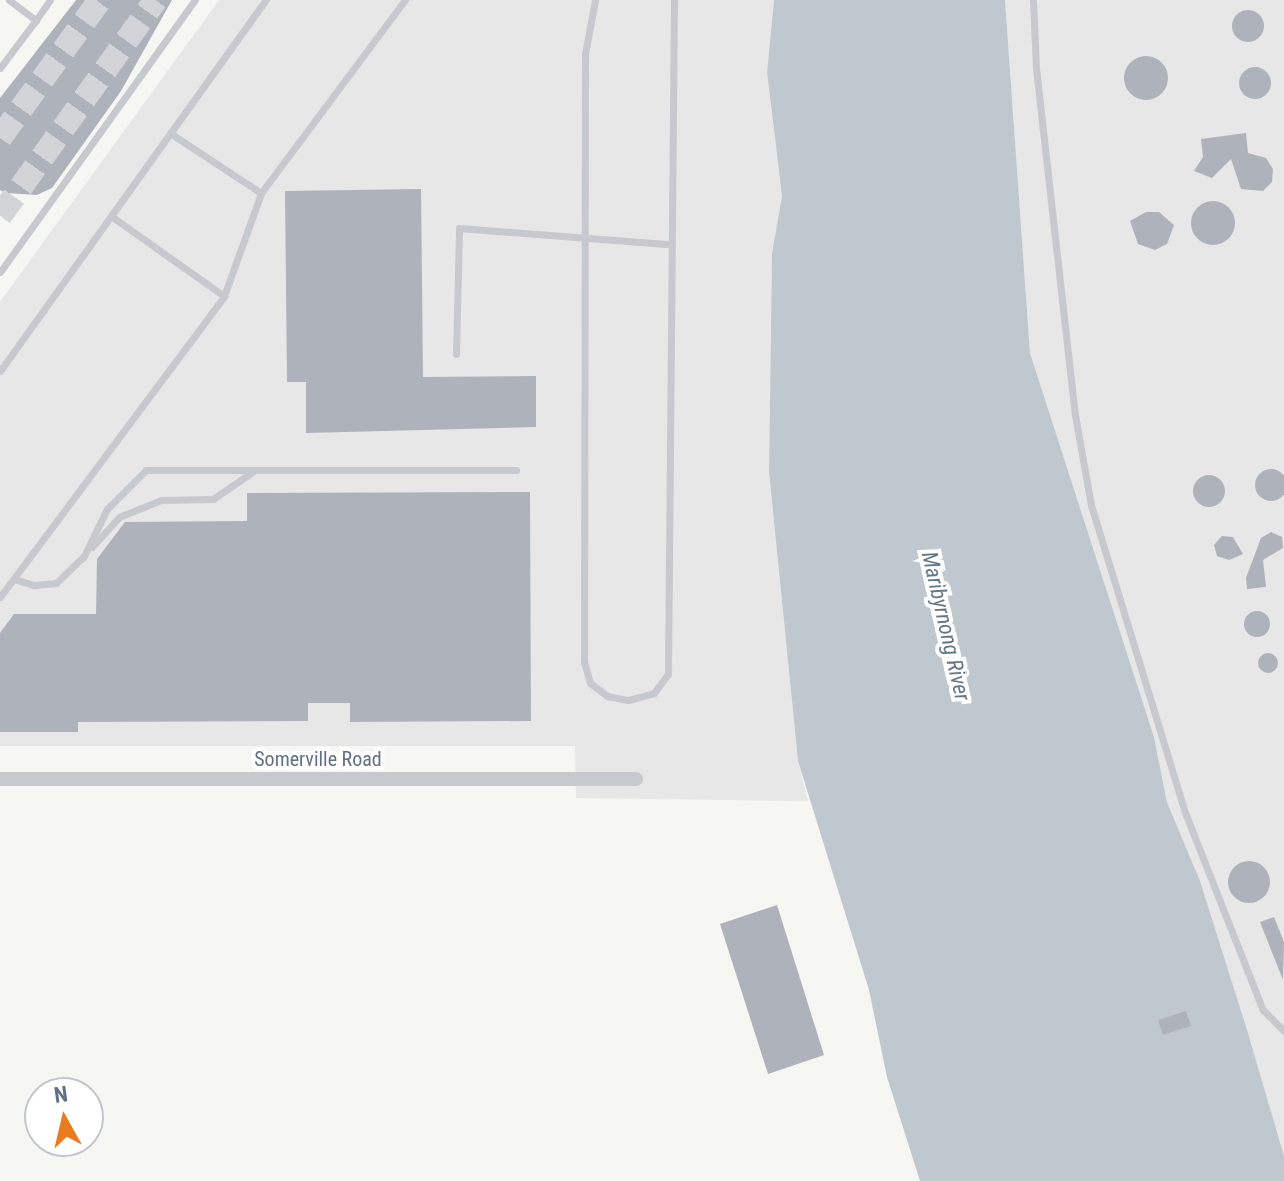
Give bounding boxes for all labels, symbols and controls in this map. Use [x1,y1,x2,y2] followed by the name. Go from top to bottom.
[916,549,976,703] water label: Maribyrnong River
[254,747,382,771] street label: Somerville Road
[24,1077,104,1157] north arrow
[52,1081,69,1108] text: N

